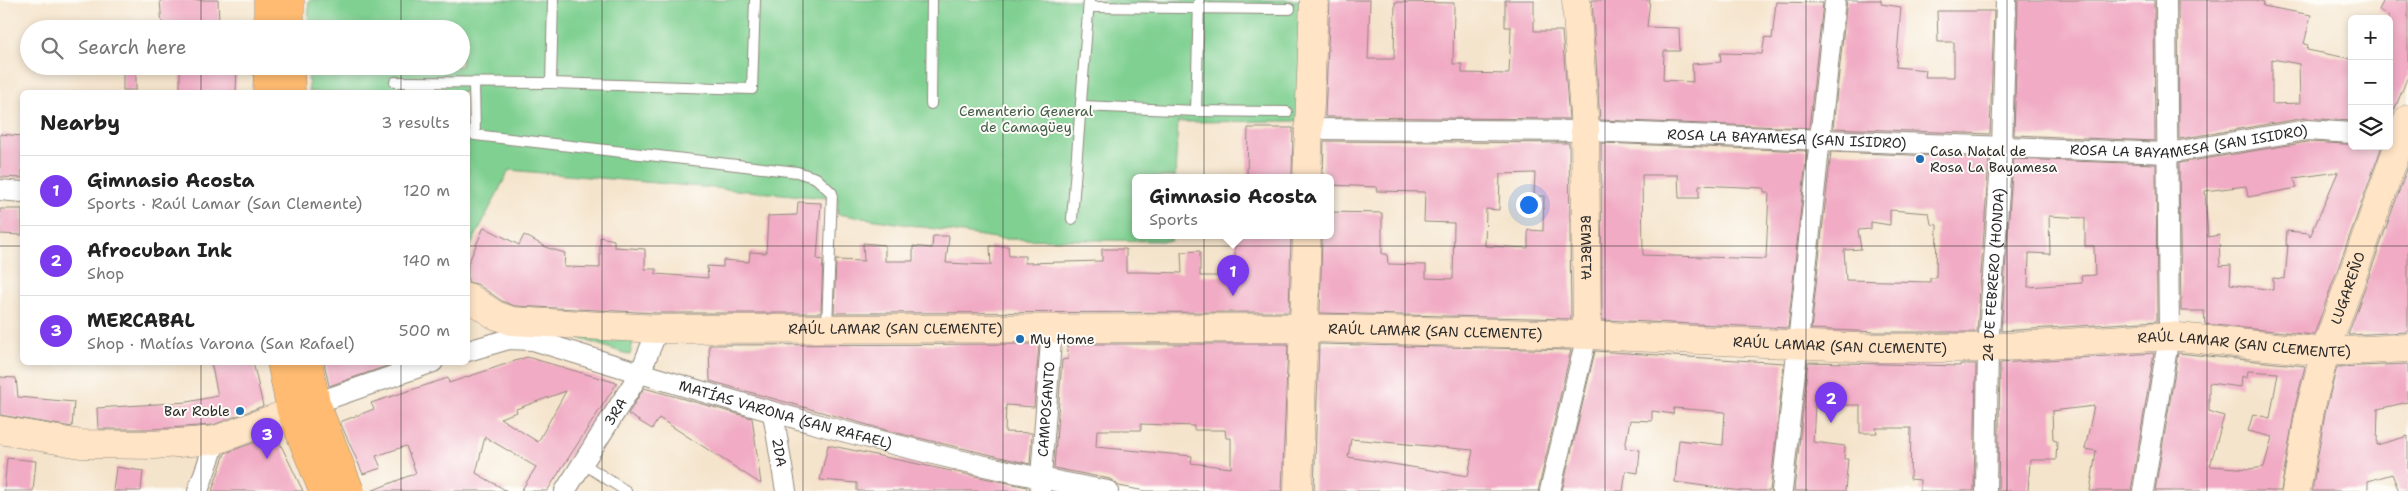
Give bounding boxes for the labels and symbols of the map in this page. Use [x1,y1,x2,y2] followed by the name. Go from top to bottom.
[959,102,1094,136] park label: Cementerio General de Camagüey
[2070,121,2309,162] street label: ROSA LA BAYAMESA (SAN ISIDRO)
[1667,125,1907,152] street label: ROSA LA BAYAMESA (SAN ISIDRO)
[1930,142,2057,176] place label: Casa Natal de Rosa La Bayamesa
[1914,153,1926,165] marker: Casa Natal de Rosa La Bayamesa
[1979,188,2008,362] street label: 24 DE FEBRERO (HONDA)
[1516,192,1542,218] your location
[1577,215,1595,280] street label: BEMBETA
[2327,249,2369,327] street label: LUGAREÑO
[1217,255,1249,296] pin: 1
[788,319,1002,338] street label: RAÚL LAMAR (SAN CLEMENTE)
[1328,320,1543,343] street label: RAÚL LAMAR (SAN CLEMENTE)
[2137,327,2351,361] street label: RAÚL LAMAR (SAN CLEMENTE)
[1030,330,1095,348] place label: My Home
[1014,333,1026,345] marker: My Home
[1733,333,1947,357] street label: RAÚL LAMAR (SAN CLEMENTE)
[1034,361,1058,458] street label: CAMPOSANTO
[677,376,894,452] street label: MATÍAS VARONA (SAN RAFAEL)
[1815,382,1847,423] pin: 2
[600,394,631,429] street label: 3RA
[164,402,230,420] place label: Bar Roble
[234,405,246,417] marker: Bar Roble
[251,418,283,459] pin: 3
[768,437,791,468] street label: 2DA

